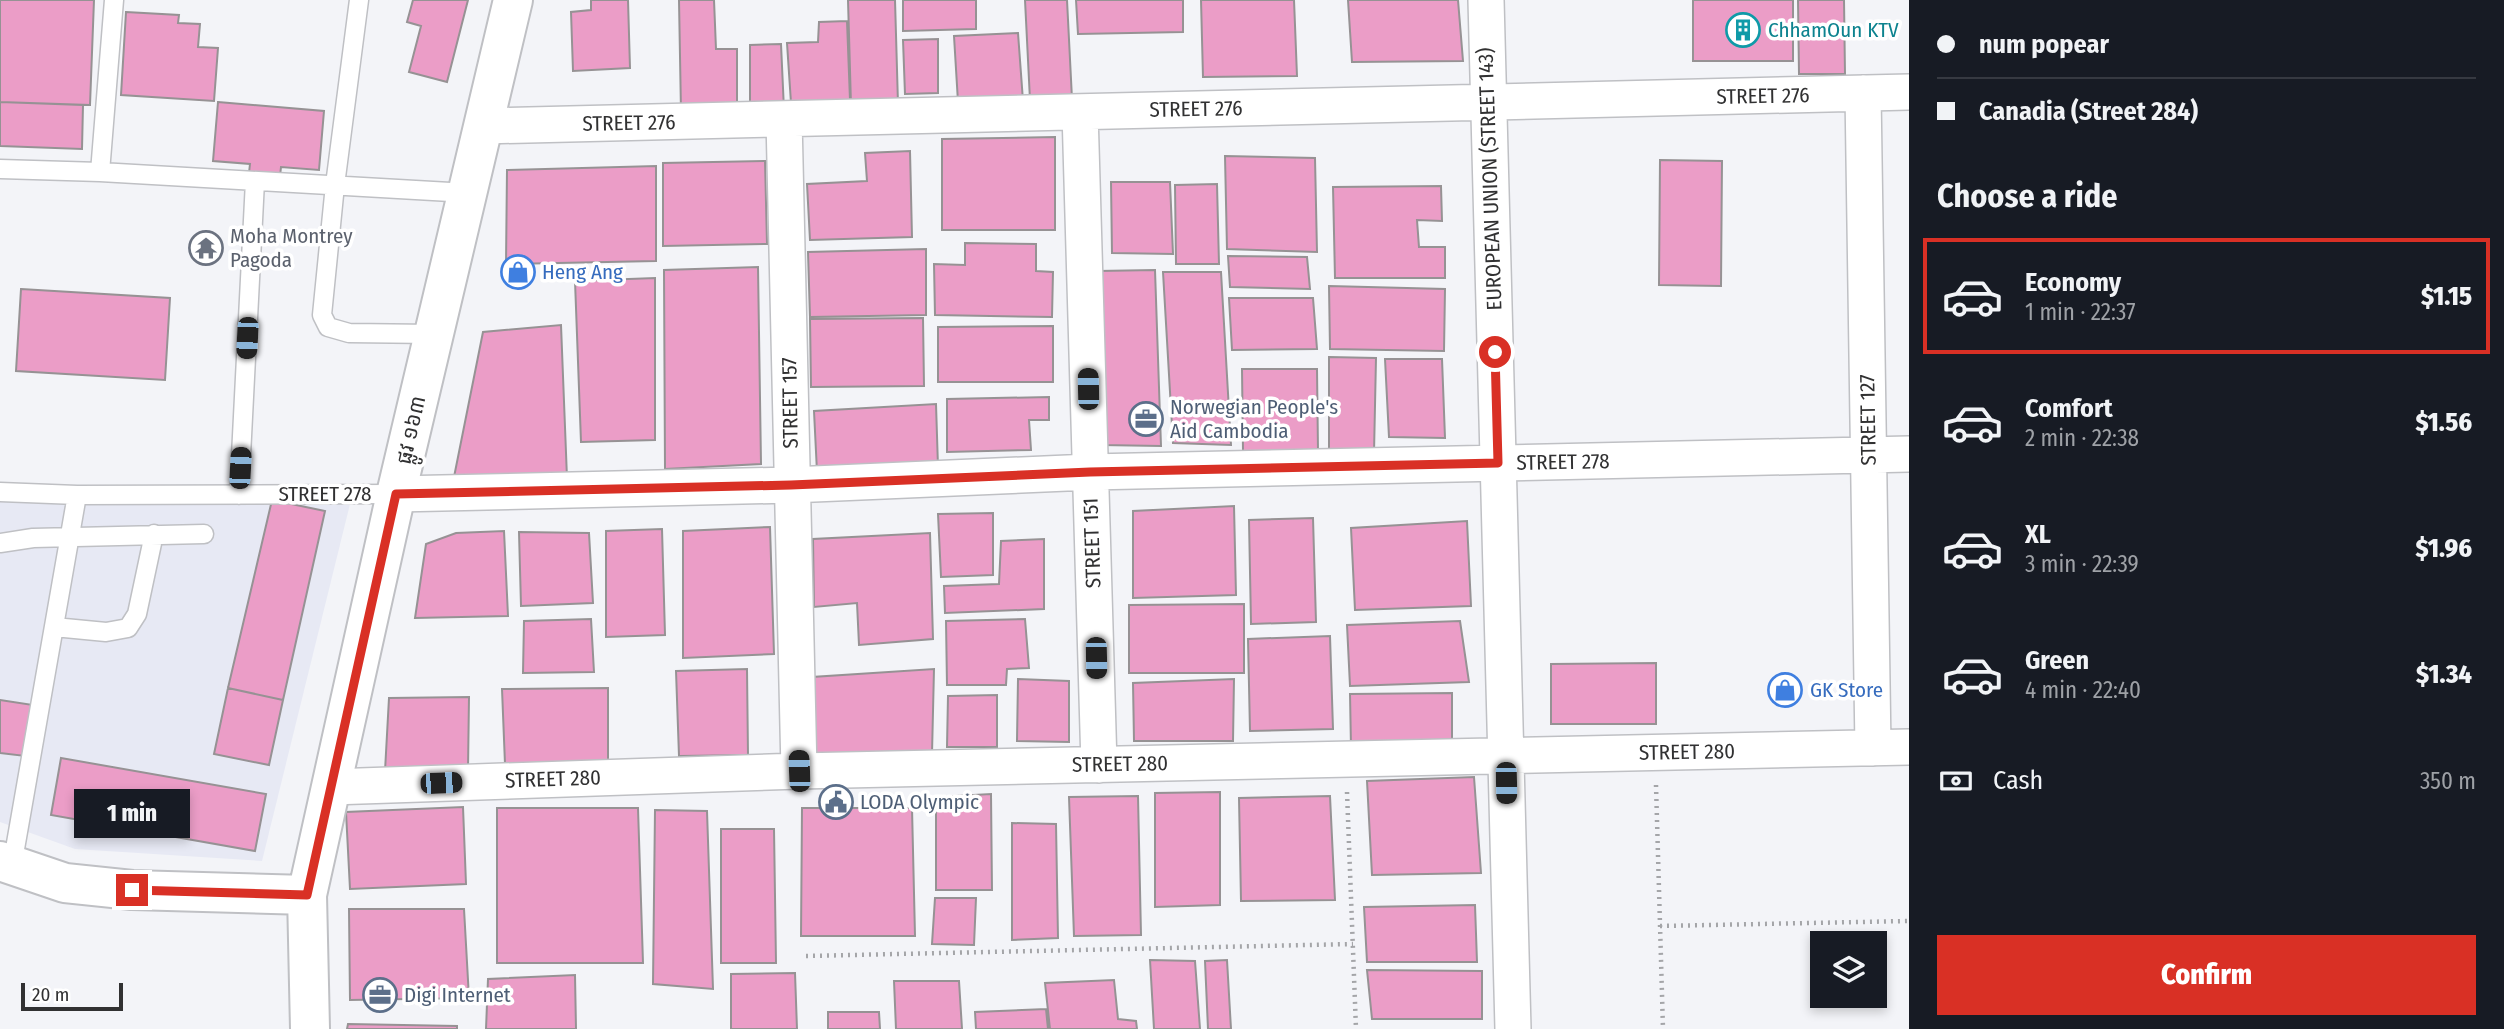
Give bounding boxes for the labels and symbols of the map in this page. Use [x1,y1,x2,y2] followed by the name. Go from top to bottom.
[1724,11,1762,49] building icon: ChhamOun KTV
[1768,17,1899,43] place label: ChhamOun KTV
[1472,47,1508,311] street label: EUROPEAN UNION (STREET 143)
[1716,82,1810,110] street label: STREET 276
[1149,95,1243,123] street label: STREET 276
[582,109,676,137] street label: STREET 276
[230,223,353,273] place label: Moha Montrey Pagoda
[187,229,225,267] temple icon: Moha Montrey Pagoda
[499,253,537,291] shop icon: Heng Ang
[542,259,623,285] place label: Heng Ang
[236,316,259,360] car
[1479,336,1511,368] route start
[776,357,804,449] street label: STREET 157
[1078,368,1099,410] car
[1854,374,1882,466] street label: STREET 127
[390,393,438,468] street label: ផ្លូវ ១៦៣
[1170,394,1338,444] place label: Norwegian People's Aid Cambodia
[1127,400,1165,438] office icon: Norwegian People's Aid Cambodia
[229,446,252,490] car
[1516,448,1610,476] street label: STREET 278
[278,481,372,507] street label: STREET 278
[1077,497,1107,589] street label: STREET 151
[1086,637,1107,679] car
[1766,671,1804,709] shop icon: GK Store
[1810,677,1883,703] place label: GK Store
[1639,738,1735,766] street label: STREET 280
[788,750,811,792] car
[1072,750,1168,778] street label: STREET 280
[1496,762,1517,804] car
[504,764,602,794] street label: STREET 280
[420,772,463,794] car
[817,783,855,821] public building icon: LODA Olympic
[74,788,190,838] callout: 1 min
[860,789,979,815] place label: LODA Olympic
[116,874,148,906] route end
[361,976,399,1014] office icon: Digi Internet
[21,980,122,1012] scale bar
[404,982,511,1008] place label: Digi Internet

